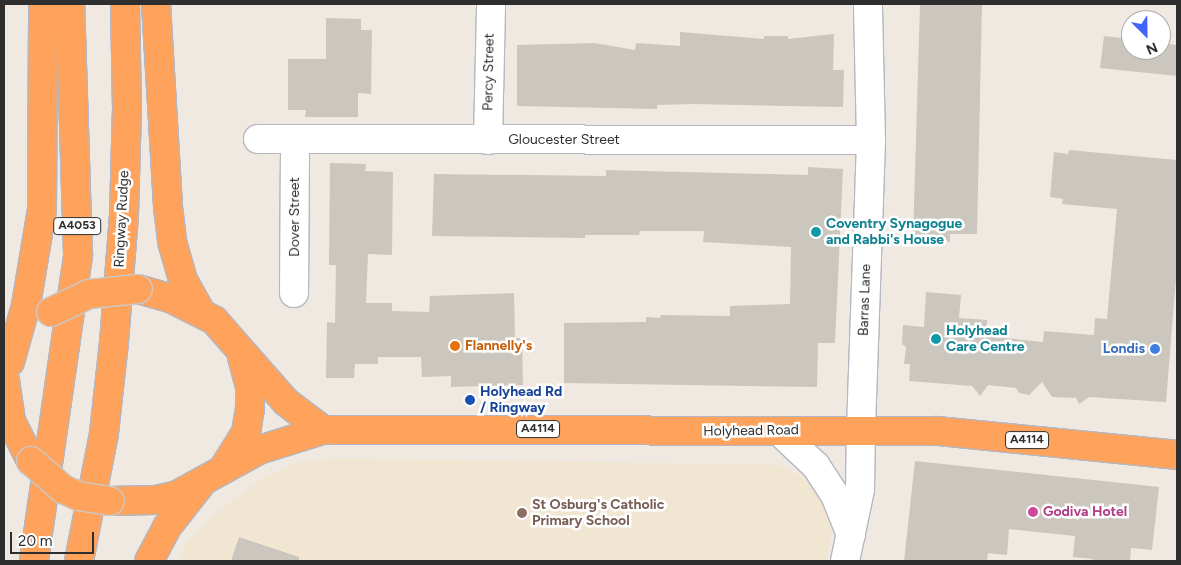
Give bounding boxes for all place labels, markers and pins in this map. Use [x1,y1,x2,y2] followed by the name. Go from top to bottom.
[826,216,962,248] place label: Coventry Synagogue and Rabbi's House
[810,226,822,238] marker: Coventry Synagogue and Rabbi's House
[946,323,1025,356] place label: Holyhead Care Centre
[930,333,942,345] marker: Holyhead Care Centre
[465,338,532,354] place label: Flannelly's
[449,340,461,352] marker: Flannelly's
[1103,341,1145,357] place label: Londis
[1149,343,1161,355] marker: Londis
[480,384,562,417] place label: Holyhead Rd / Ringway
[464,394,476,406] marker: Holyhead Rd / Ringway
[532,497,664,530] place label: St Osburg's Catholic Primary School
[1043,504,1127,520] place label: Godiva Hotel
[1027,506,1039,518] marker: Godiva Hotel
[516,507,528,519] marker: St Osburg's Catholic Primary School

